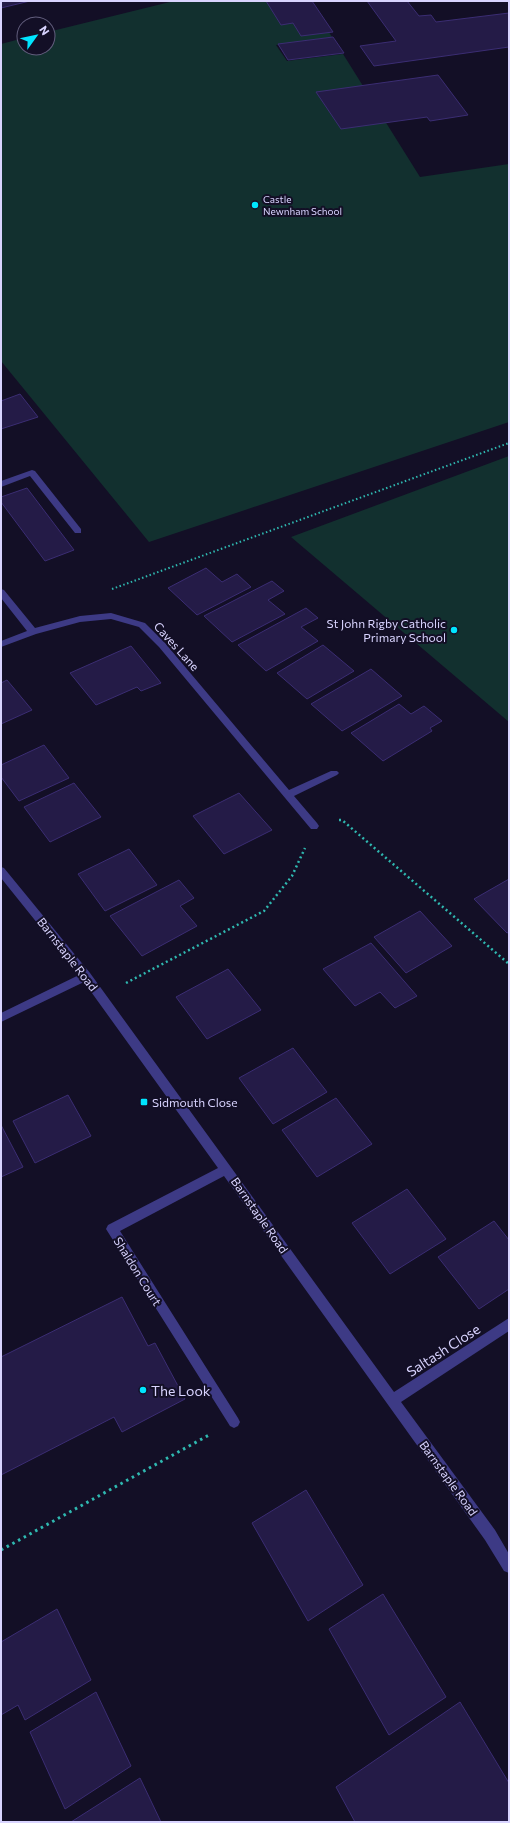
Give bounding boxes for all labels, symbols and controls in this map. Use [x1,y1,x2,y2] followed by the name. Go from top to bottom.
[16,16,56,56] north arrow
[37,23,53,37] text: N
[263,193,342,217] place label: Castle Newnham School
[250,200,260,210] marker: Castle Newnham School
[327,616,446,644] place label: St John Rigby Catholic Primary School
[151,619,203,673] street label: Caves Lane
[449,625,459,635] marker: St John Rigby Catholic Primary School
[35,915,101,993] street label: Barnstaple Road
[152,1095,238,1109] place label: Sidmouth Close
[139,1097,149,1107] marker: Sidmouth Close
[229,1174,291,1256] street label: Barnstaple Road
[111,1234,165,1308] street label: Shaldon Court
[403,1320,483,1380] street label: Saltash Close
[151,1382,211,1399] place label: The Look
[138,1385,148,1395] marker: The Look
[417,1438,481,1518] street label: Barnstaple Road

